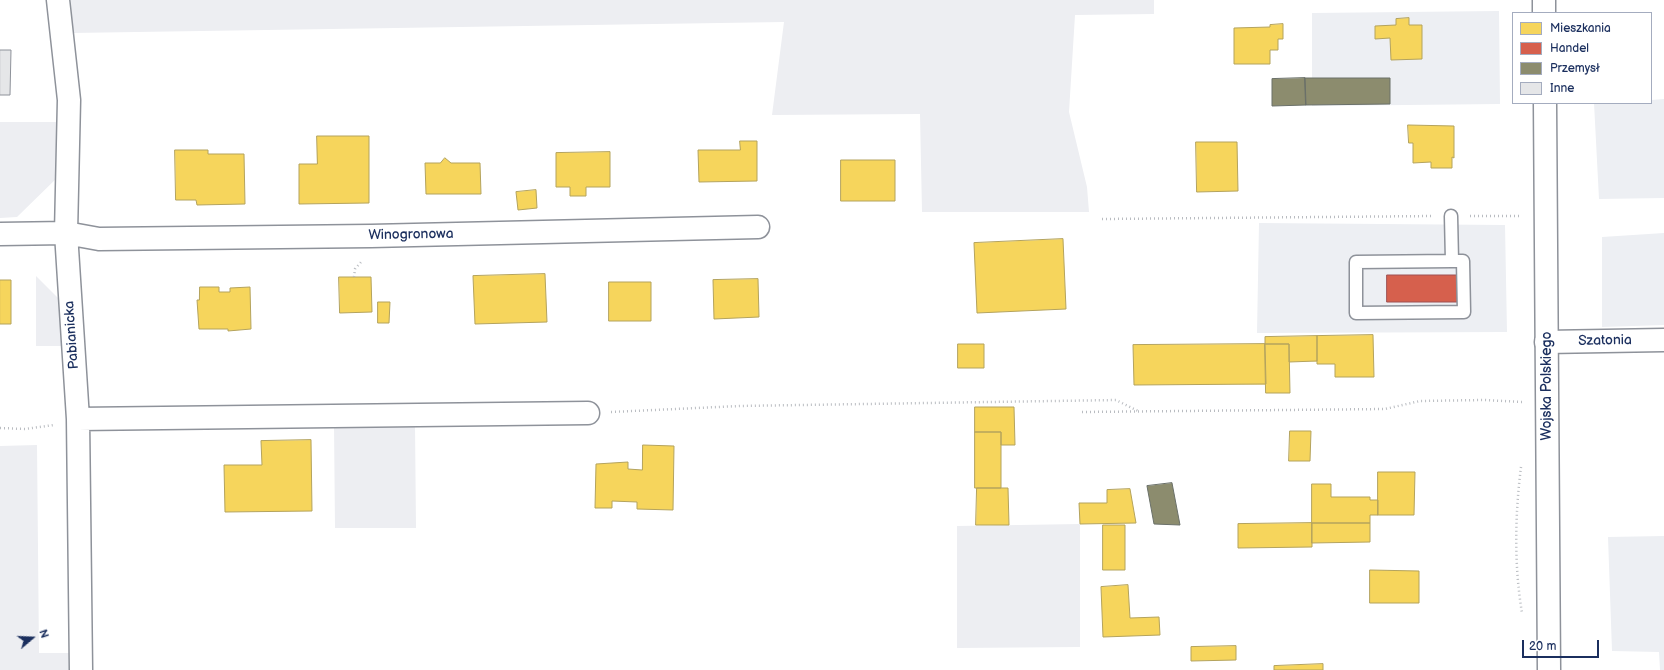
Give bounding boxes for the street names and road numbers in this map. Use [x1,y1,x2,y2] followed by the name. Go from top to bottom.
[368,226,454,244] street label: Winogronowa
[61,300,83,370] street label: Pabianicka
[1539,332,1555,440] street label: Wojska Polskiego
[1578,332,1632,350] street label: Szatonia

